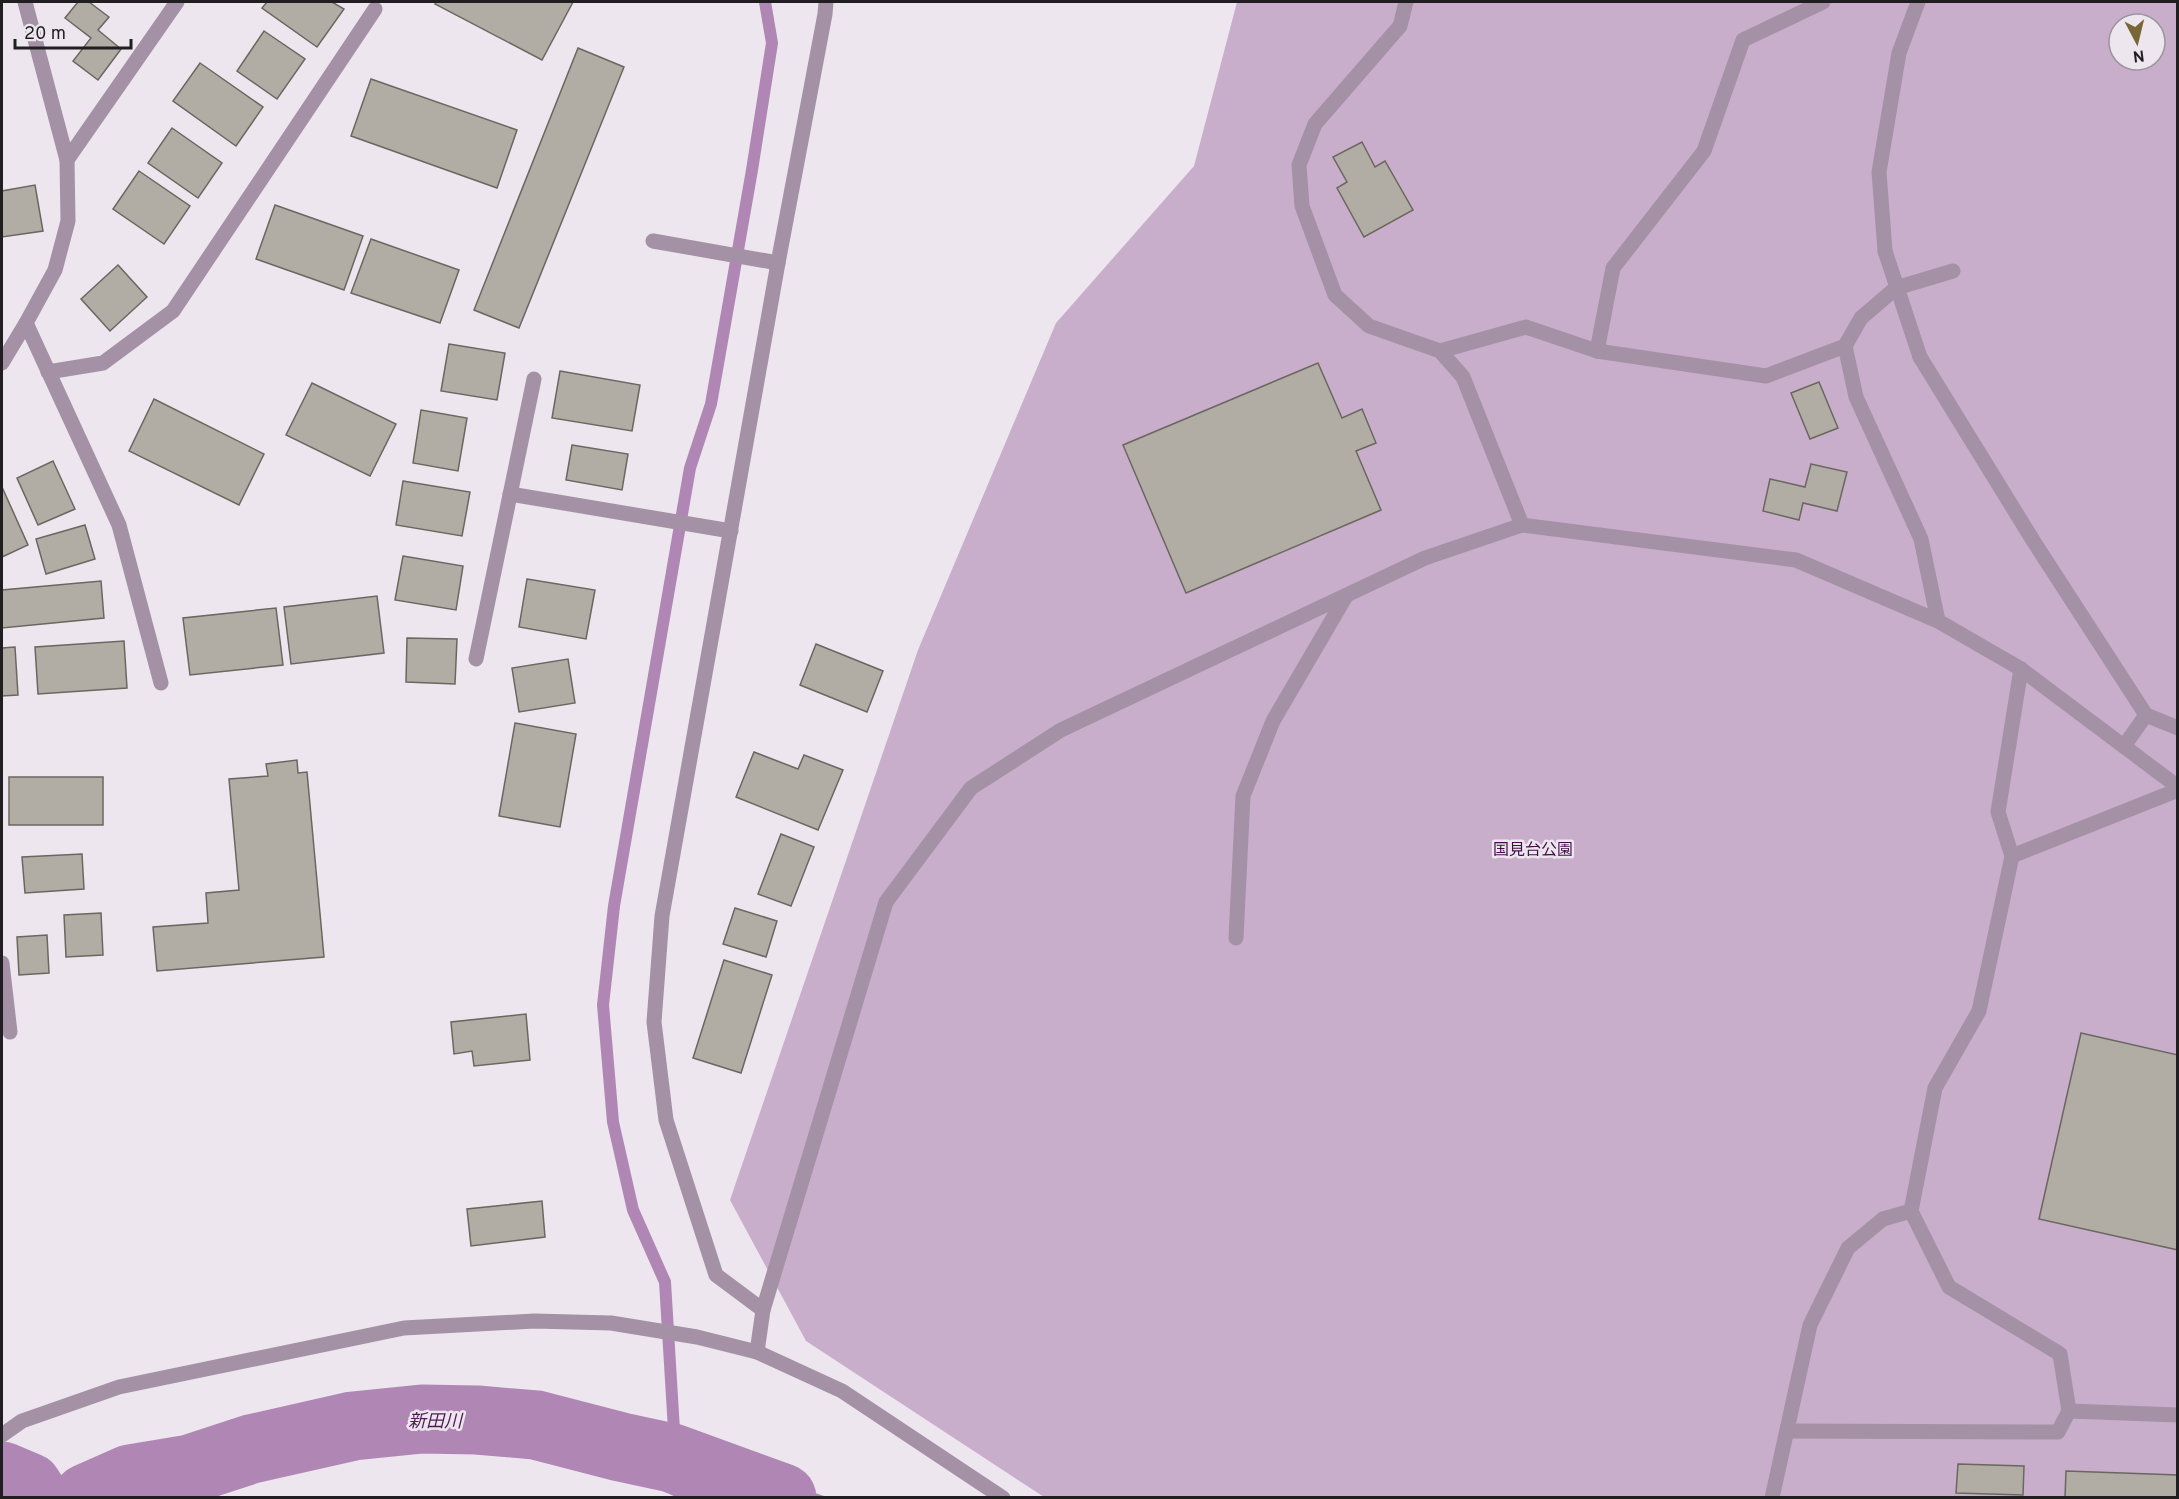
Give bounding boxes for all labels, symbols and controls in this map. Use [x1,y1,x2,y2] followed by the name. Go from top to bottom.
[15,12,130,50] scale bar
[2107,12,2167,72] north arrow
[24,23,66,46] text: 20 m
[2132,44,2146,66] text: N
[1493,841,1573,861] park label: 国見台公園
[408,1411,464,1434] water label: 新田川

